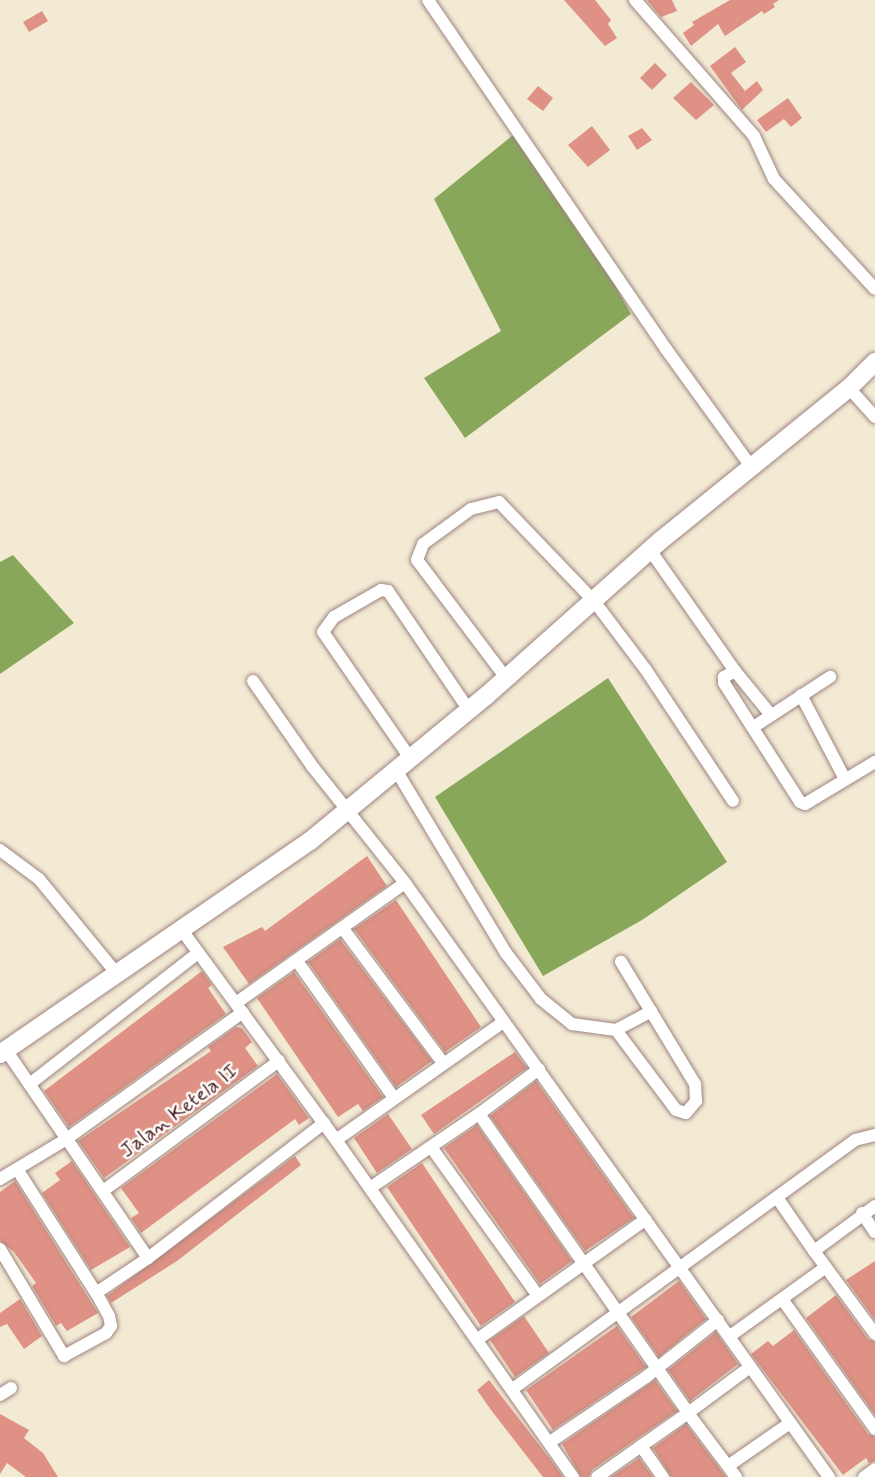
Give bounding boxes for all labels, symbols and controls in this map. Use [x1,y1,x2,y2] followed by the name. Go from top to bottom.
[112,1056,246,1166] street label: Jalan Ketela II

